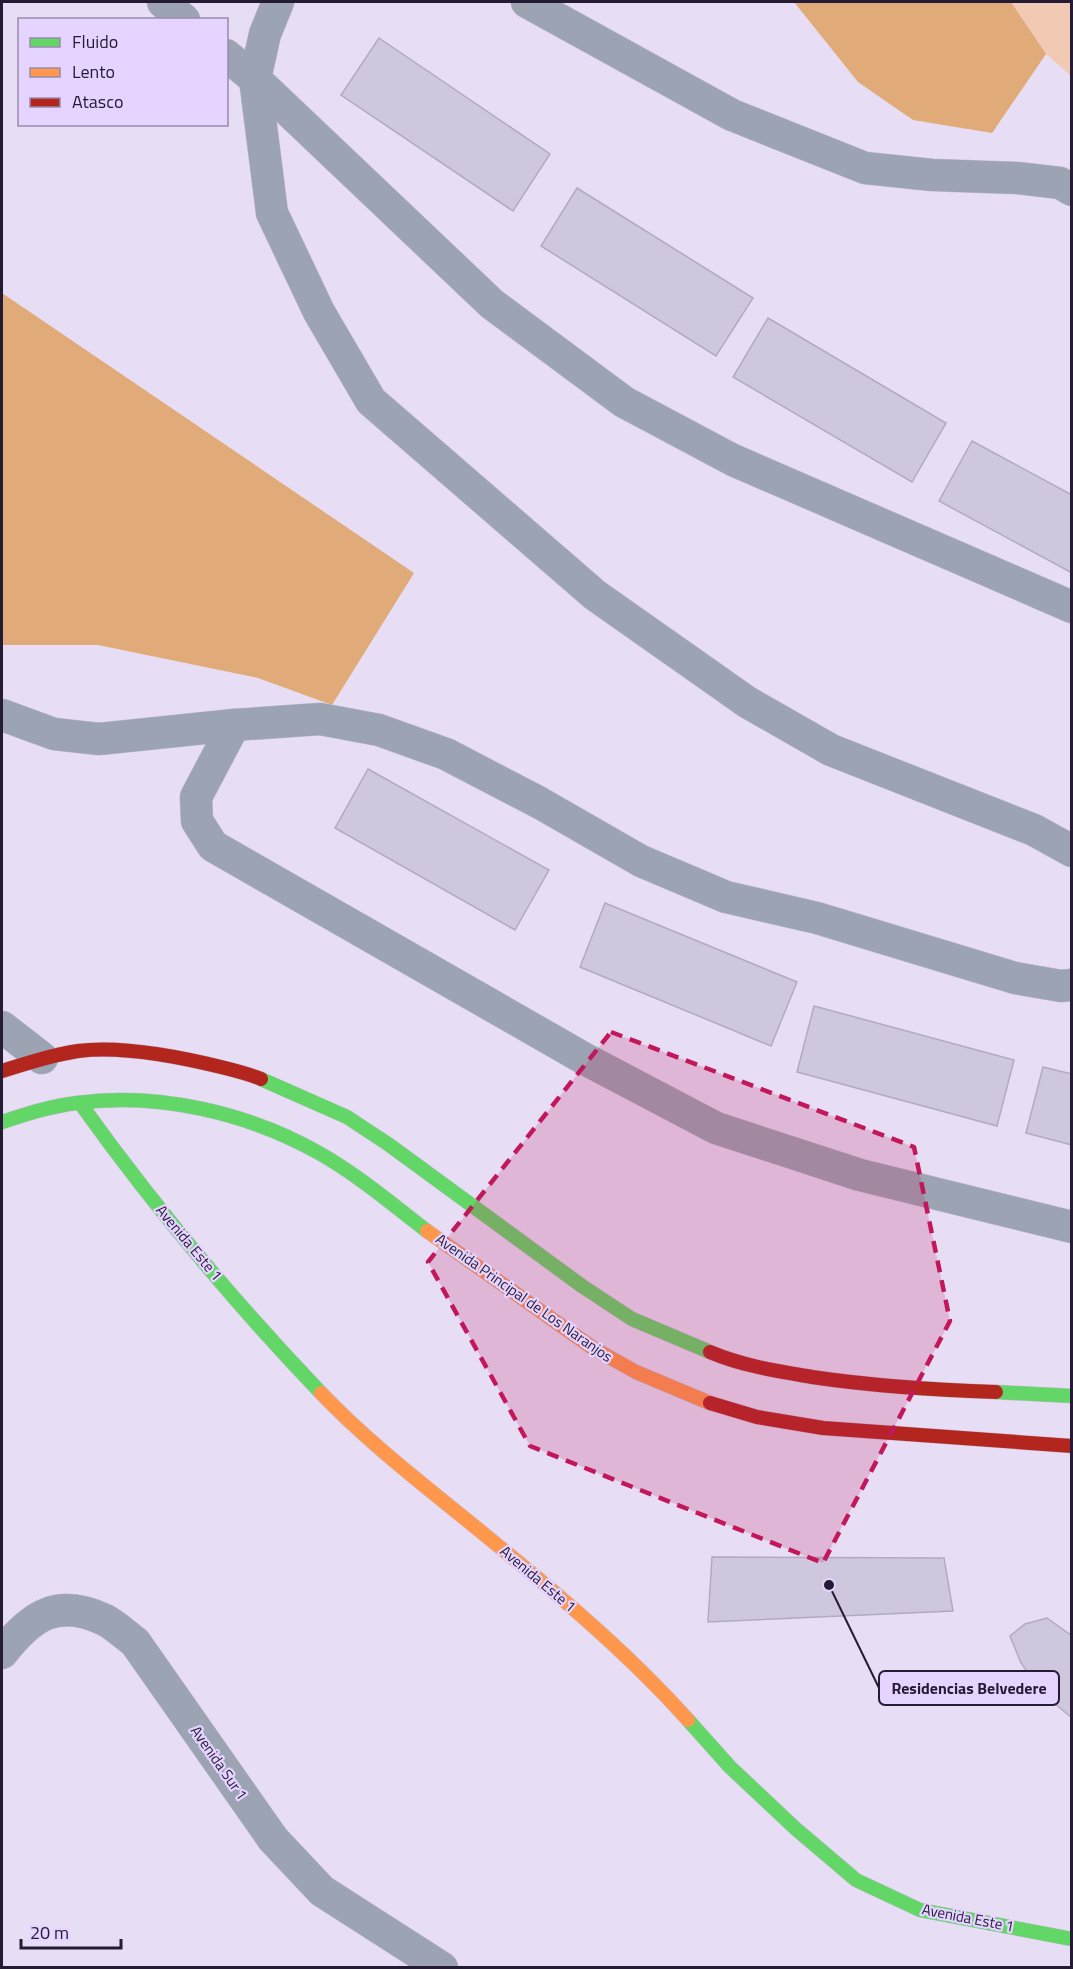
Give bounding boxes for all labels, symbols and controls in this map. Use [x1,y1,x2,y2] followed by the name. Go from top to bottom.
[18,18,228,126] legend
[72,28,118,55] text: Fluido
[72,58,115,85] text: Lento
[72,88,123,115] text: Atasco
[151,1200,228,1286] street label: Avenida Este 1
[431,1227,618,1368] street label: Avenida Principal de Los Naranjos
[495,1540,581,1617] street label: Avenida Este 1
[879,1671,1059,1705] callout: Residencias Belvedere
[891,1676,1047,1700] text: Residencias Belvedere
[185,1721,254,1805] street label: Avenida Sur 1
[920,1897,1016,1938] street label: Avenida Este 1
[21,1912,122,1950] scale bar
[30,1919,69,1946] text: 20 m

